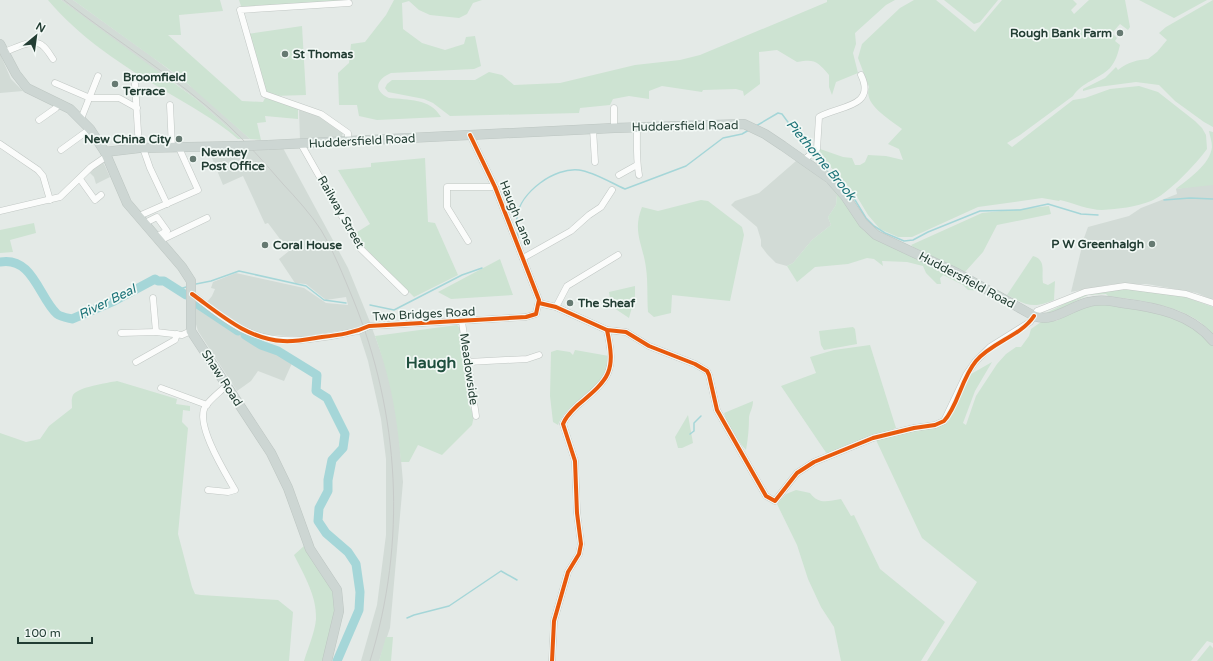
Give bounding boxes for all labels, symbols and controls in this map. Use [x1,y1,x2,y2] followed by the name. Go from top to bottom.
[16,16,56,56] north arrow
[34,20,48,36] text: N
[1010,26,1112,41] place label: Rough Bank Farm
[1115,28,1125,38] marker: Rough Bank Farm
[293,47,353,61] place label: St Thomas
[280,49,290,59] marker: St Thomas
[122,70,186,98] place label: Broomfield Terrace
[110,79,120,89] marker: Broomfield Terrace
[783,116,860,204] water label: Piethorne Brook
[631,118,739,134] street label: Huddersfield Road
[308,131,416,151] street label: Huddersfield Road
[84,132,172,147] place label: New China City
[174,134,184,144] marker: New China City
[201,145,265,173] place label: Newhey Post Office
[188,154,198,164] marker: Newhey Post Office
[315,173,368,251] street label: Railway Street
[497,178,535,248] street label: Haugh Lane
[1051,237,1144,252] place label: P W Greenhalgh
[273,238,342,252] place label: Coral House
[1147,239,1157,249] marker: P W Greenhalgh
[260,240,270,250] marker: Coral House
[917,249,1017,311] street label: Huddersfield Road
[76,280,140,323] water label: River Beal
[577,296,635,310] place label: The Sheaf
[565,298,575,308] marker: The Sheaf
[372,304,476,324] street label: Two Bridges Road
[457,332,481,406] street label: Meadowside
[199,347,245,409] street label: Shaw Road
[406,353,456,373] district label: Haugh
[18,619,92,645] scale bar
[24,626,61,640] text: 100 m

